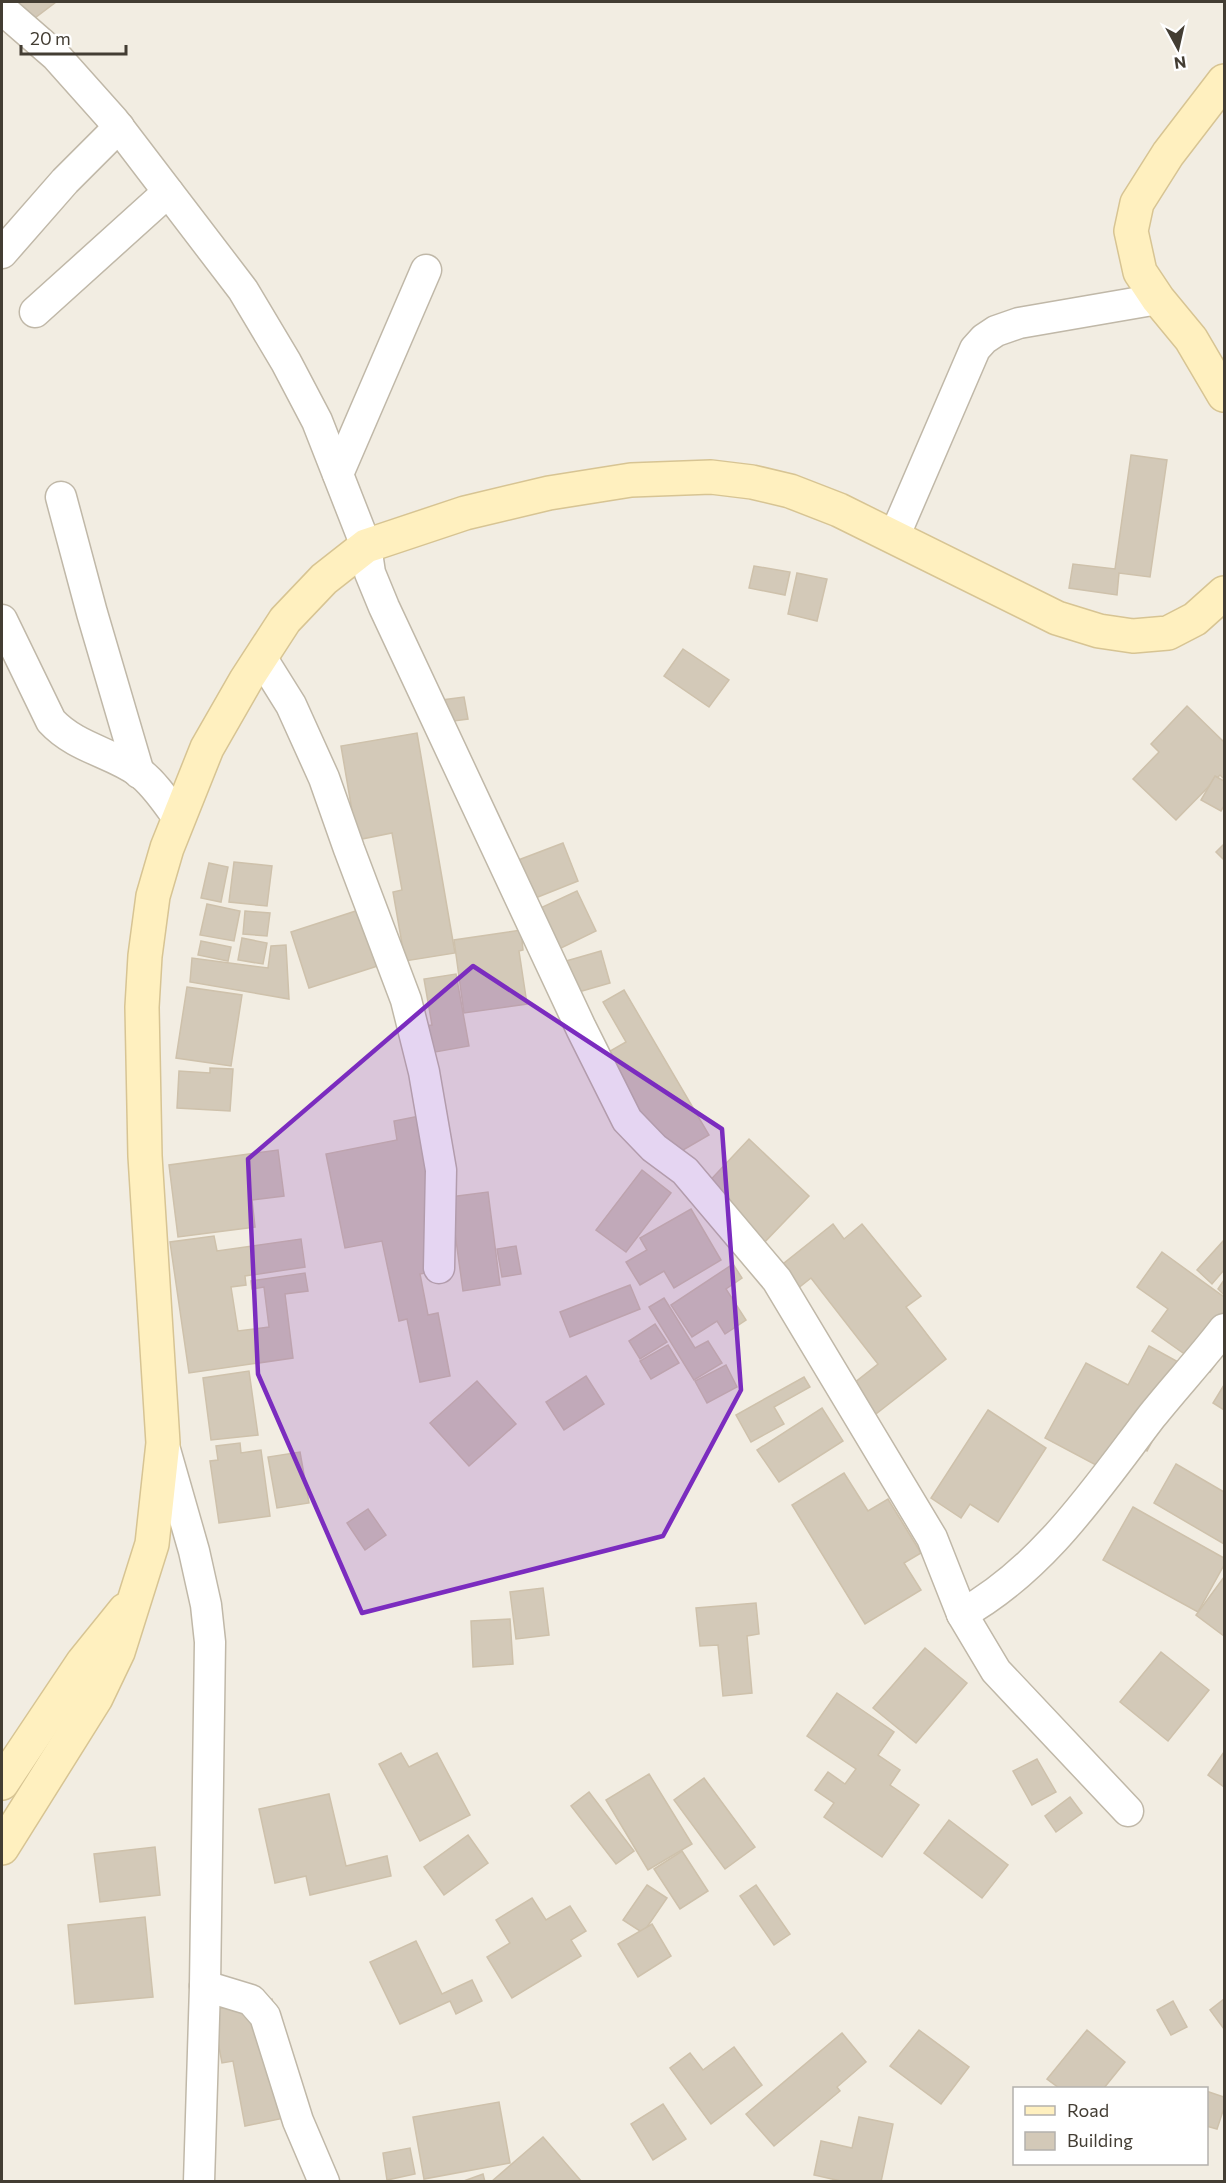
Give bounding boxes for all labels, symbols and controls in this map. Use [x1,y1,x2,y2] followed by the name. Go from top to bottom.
[21,18,126,56] scale bar
[1148,18,1208,78] north arrow
[30,27,71,49] text: 20 m
[1173,53,1187,74] text: N
[1013,2087,1208,2165] legend
[1067,2099,1109,2121] text: Road
[1067,2129,1133,2151] text: Building

